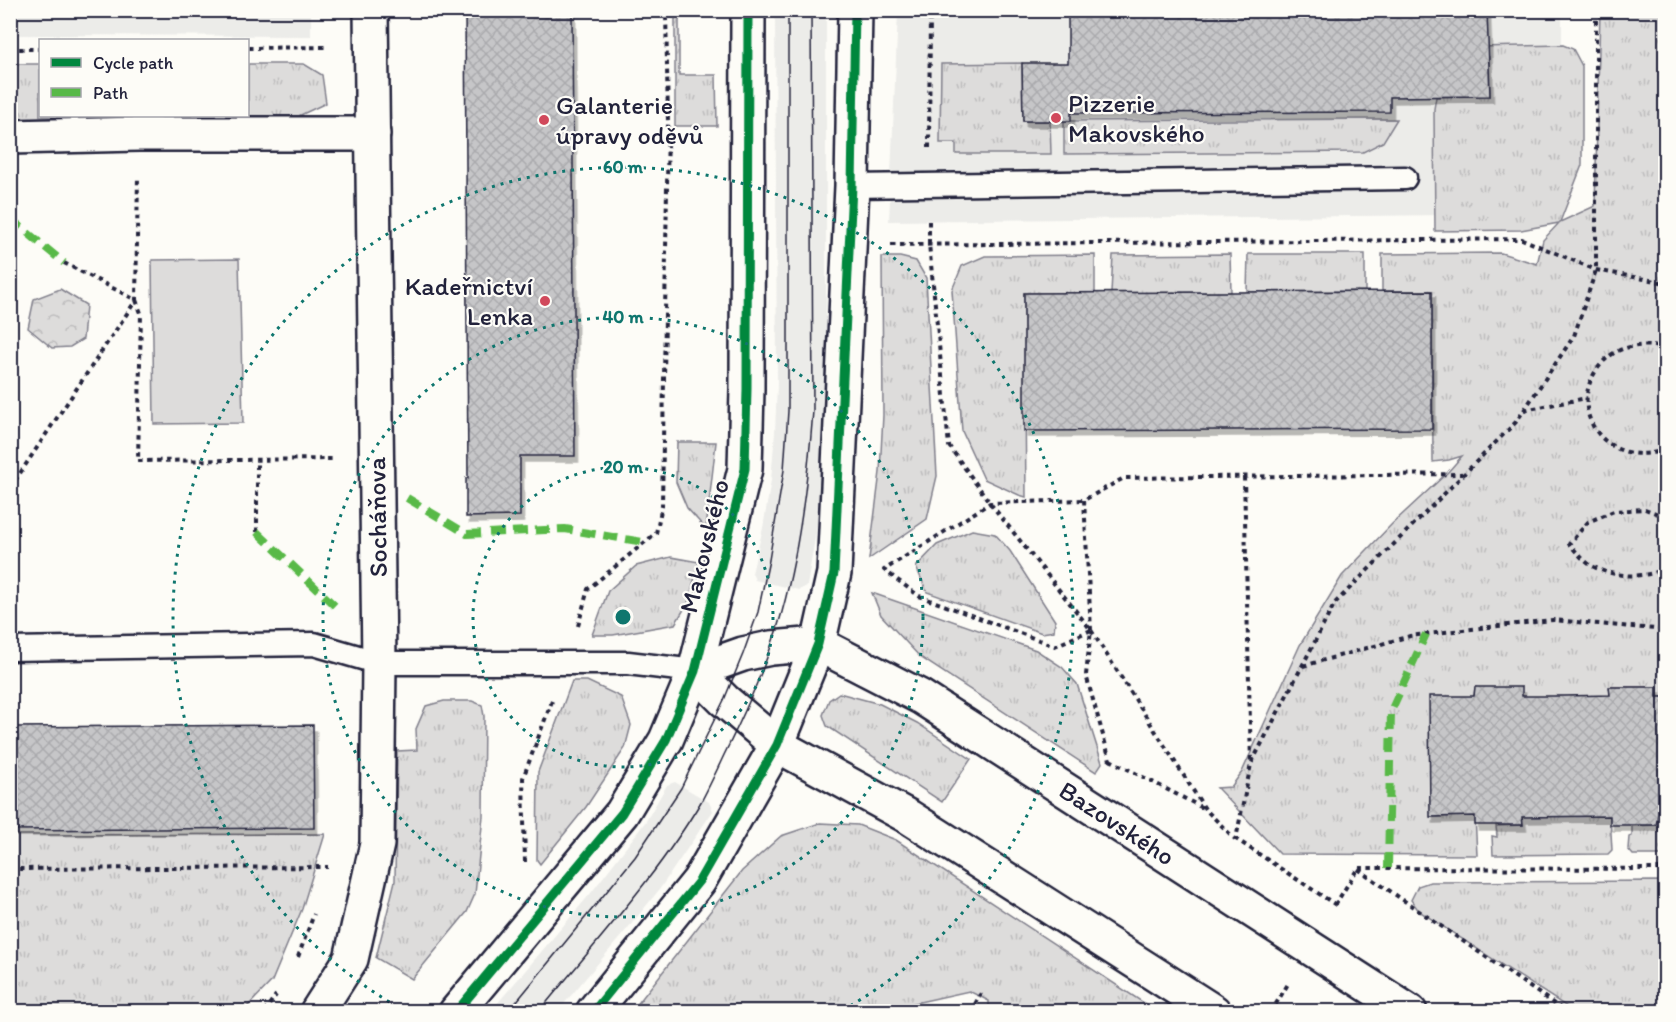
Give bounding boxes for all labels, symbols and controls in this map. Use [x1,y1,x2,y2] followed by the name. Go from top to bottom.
[39,39,249,117] legend
[93,52,174,74] text: Cycle path
[93,82,128,104] text: Path
[1068,87,1205,149] place label: Pizzerie Makovského
[556,89,704,151] place label: Galanterie úpravy oděvů
[1049,111,1063,125] marker: Pizzerie Makovského
[537,113,551,127] marker: Galanterie úpravy oděvů
[603,156,644,178] text: 60 m
[405,270,533,332] place label: Kadeřnictví Lenka
[538,294,552,308] marker: Kadeřnictví Lenka
[602,306,644,328] text: 40 m
[360,456,394,577] street label: Socháňova
[603,456,644,478] text: 20 m
[672,476,736,616] street label: Makovského
[613,607,633,627] centre of rings
[1053,774,1181,872] street label: Bazovského

